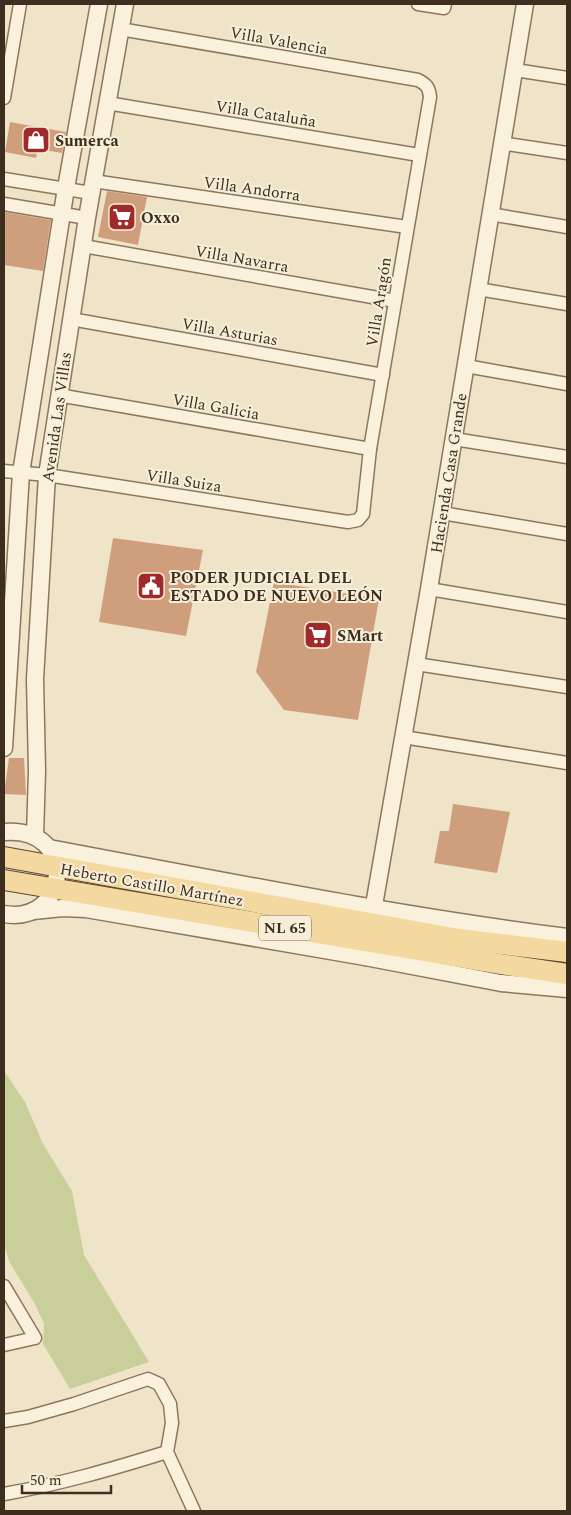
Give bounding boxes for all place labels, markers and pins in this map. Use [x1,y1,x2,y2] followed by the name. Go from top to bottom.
[21,125,51,155] shop icon: Sumerca
[55,129,119,153] place label: Sumerca
[107,202,137,232] supermarket icon: Oxxo
[141,206,180,230] place label: Oxxo
[170,566,383,608] place label: PODER JUDICIAL DEL ESTADO DE NUEVO LEÓN
[136,571,166,601] public building icon: PODER JUDICIAL DEL ESTADO DE NUEVO LEÓN
[303,620,333,650] supermarket icon: SMart
[337,624,383,648] place label: SMart

